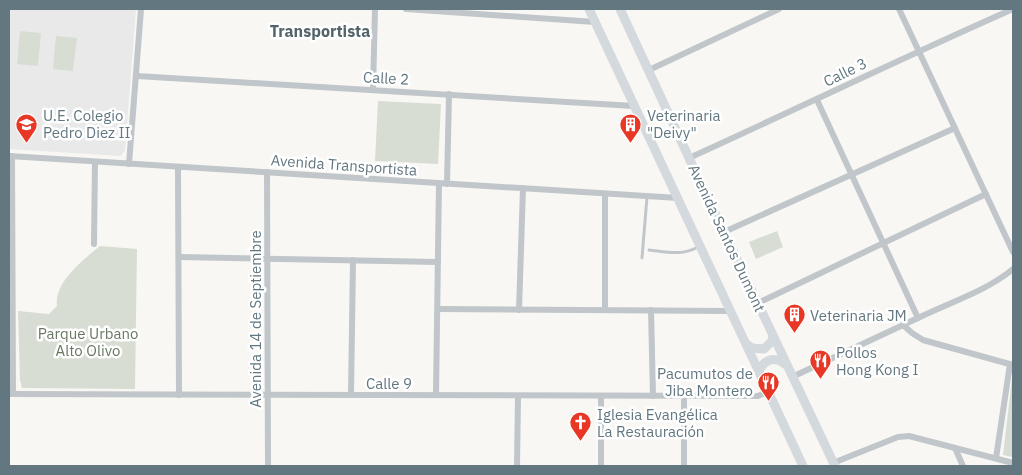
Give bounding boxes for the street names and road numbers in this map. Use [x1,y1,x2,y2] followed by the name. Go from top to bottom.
[820,53,870,91] street label: Calle 3
[362,67,410,89] street label: Calle 2
[270,150,418,180] street label: Avenida Transportista
[684,161,770,315] street label: Avenida Santos Dumont
[246,230,265,408] street label: Avenida 14 de Septiembre
[366,374,412,393] street label: Calle 9

